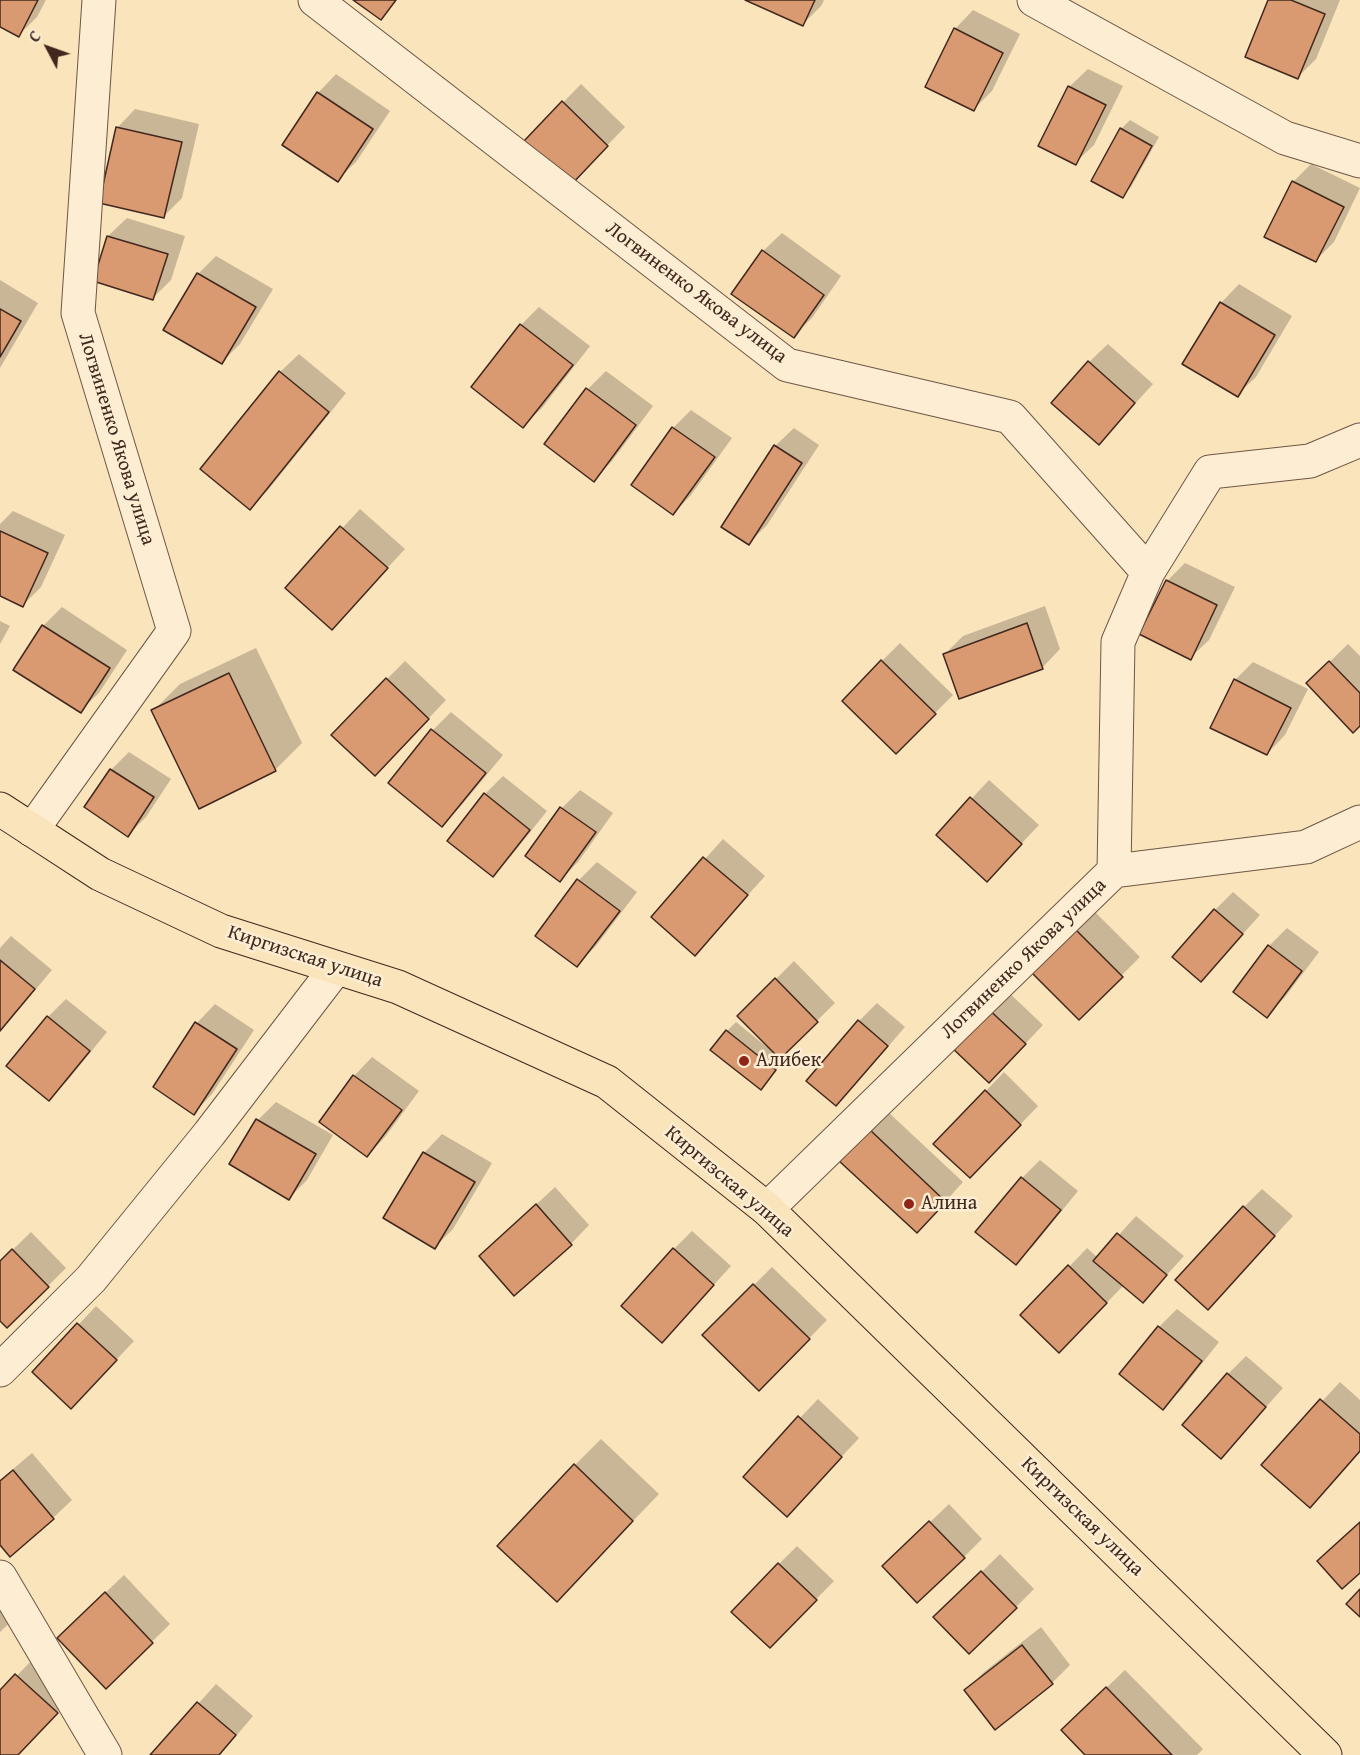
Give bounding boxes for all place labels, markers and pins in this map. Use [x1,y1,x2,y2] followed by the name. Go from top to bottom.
[756,1049,821,1073] place label: Алибек
[737,1054,751,1068] marker: Алибек
[921,1192,977,1216] place label: Алина
[902,1197,916,1211] marker: Алина

